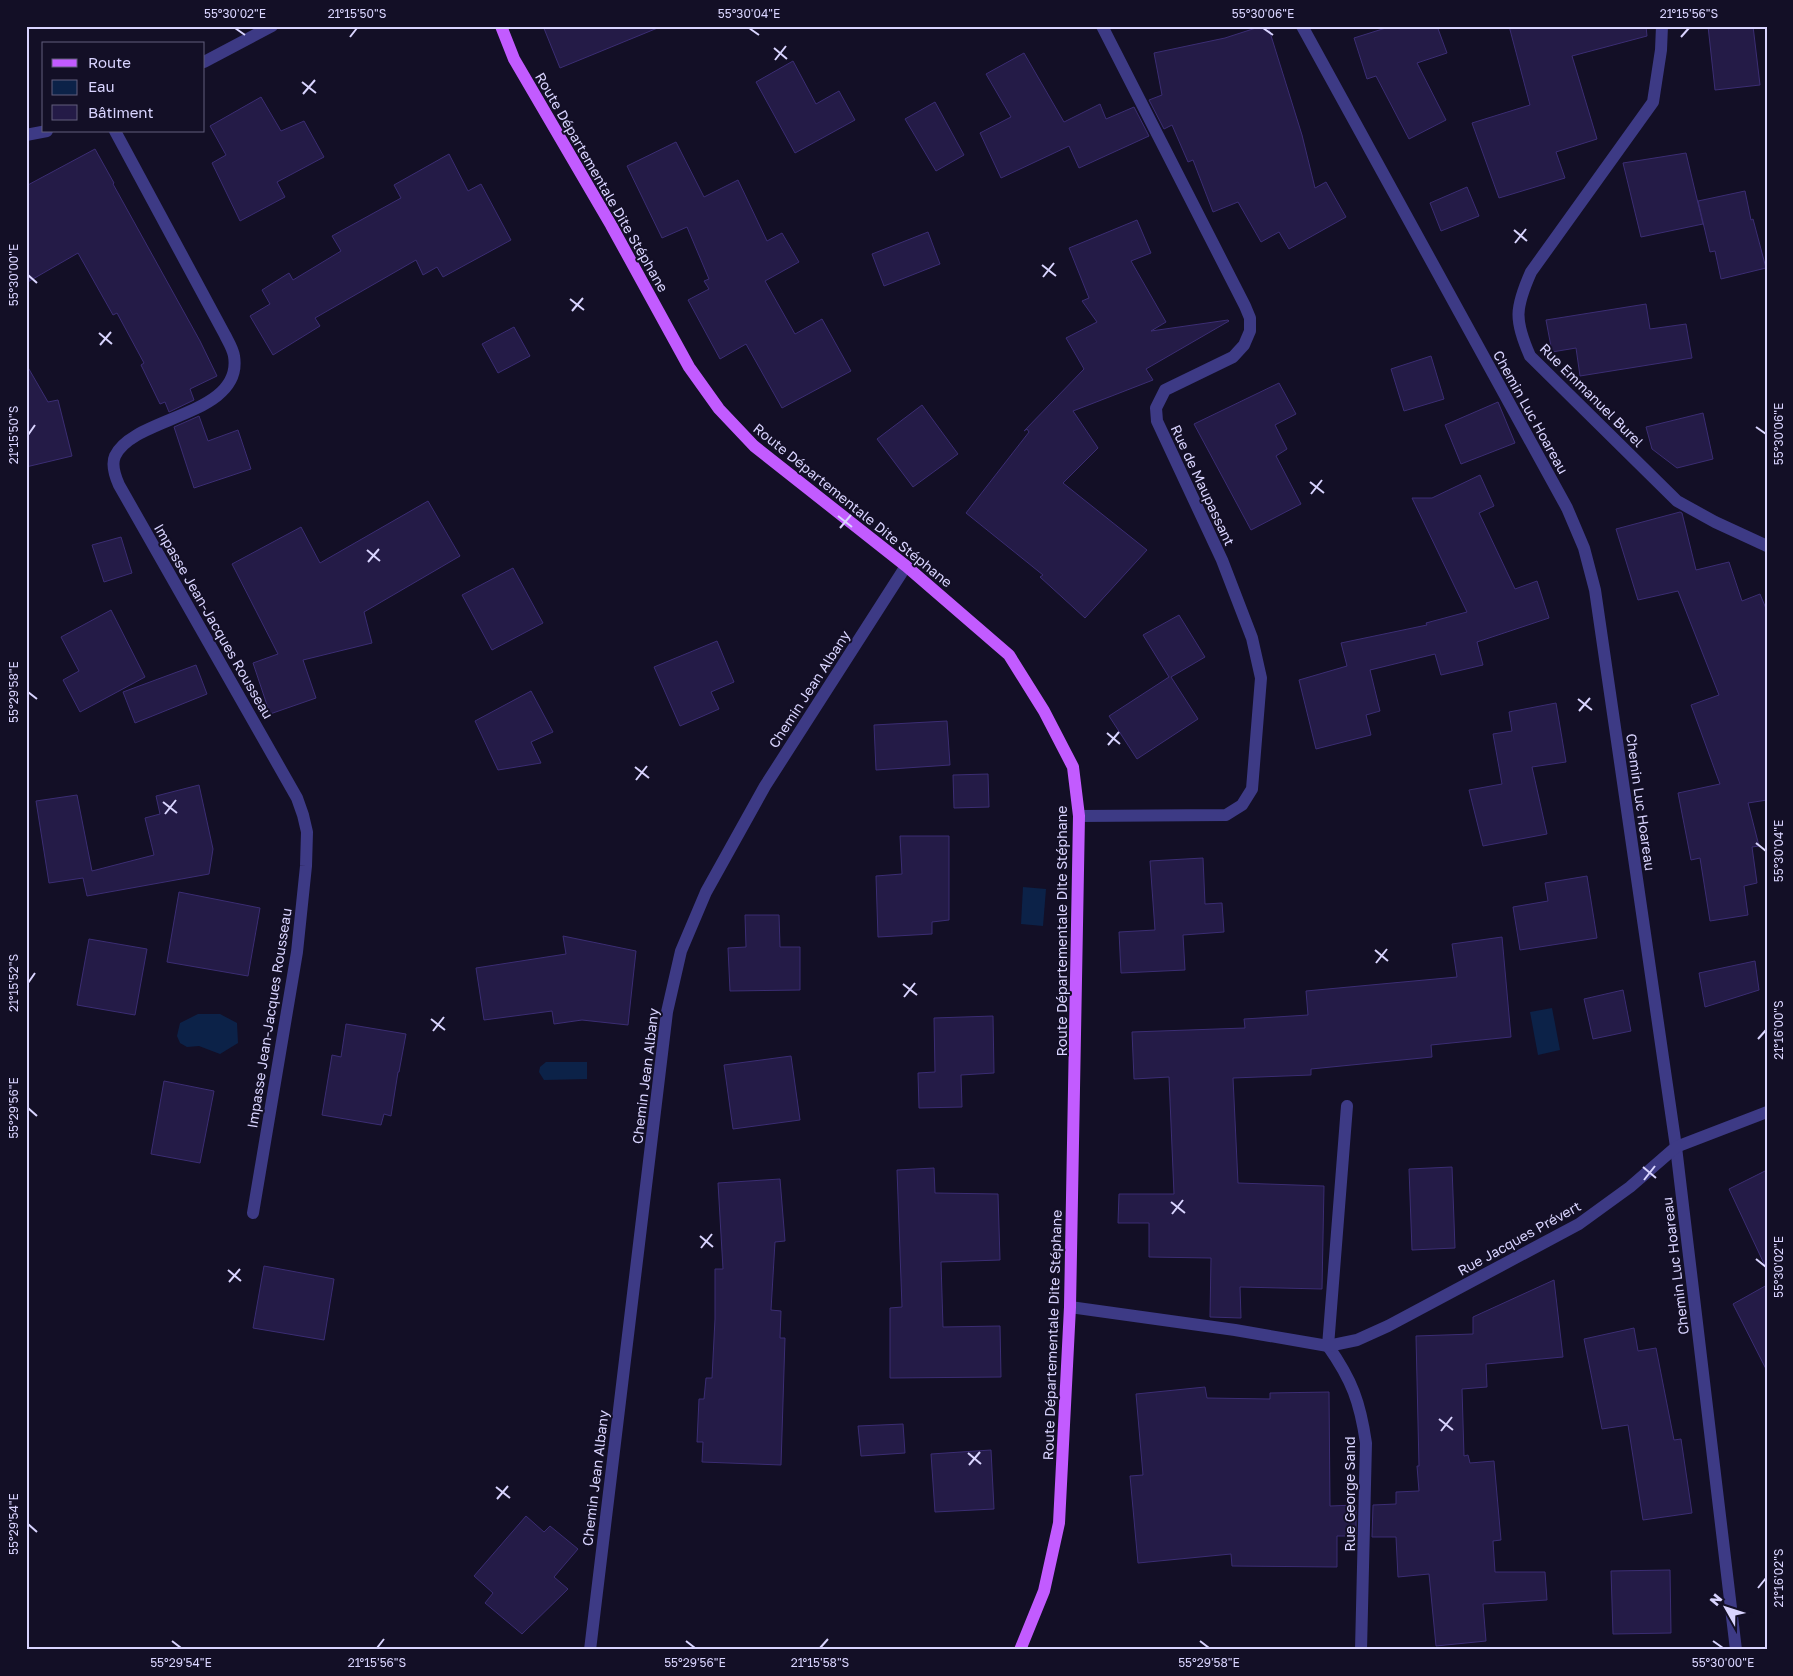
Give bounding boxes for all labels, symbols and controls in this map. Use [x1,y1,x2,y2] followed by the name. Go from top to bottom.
[204,6,266,21] text: 55°30'02"E
[328,6,387,21] text: 21°15'50"S
[718,6,780,21] text: 55°30'04"E
[1232,6,1294,21] text: 55°30'06"E
[1660,6,1719,21] text: 21°15'56"S
[42,42,205,132] legend
[88,53,131,71] text: Route
[532,69,672,295] street label: Route Départementale Dite Stéphane
[88,77,115,95] text: Eau
[88,103,153,121] text: Bâtiment
[6,244,21,306] text: 55°30'00"E
[1537,340,1647,450] street label: Rue Emmanuel Burel
[1490,347,1572,477] street label: Chemin Luc Hoareau
[1771,403,1786,465] text: 55°30'06"E
[6,405,21,464] text: 21°15'50"S
[750,419,956,591] street label: Route Départementale Dite Stéphane
[1168,422,1238,548] street label: Rue de Maupassant
[151,520,277,722] street label: Impasse Jean-Jacques Rousseau
[765,627,853,751] street label: Chemin Jean Albany
[6,661,21,723] text: 55°29'58"E
[1623,732,1659,872] street label: Chemin Luc Hoareau
[1053,806,1070,1056] street label: Route Départementale Dite Stéphane
[1771,820,1786,882] text: 55°30'04"E
[243,907,295,1129] street label: Impasse Jean-Jacques Rousseau
[6,954,21,1012] text: 21°15'52"S
[1771,1000,1786,1060] text: 21°16'00"S
[628,1007,662,1145] street label: Chemin Jean Albany
[6,1077,21,1139] text: 55°29'56"E
[1658,1196,1692,1336] street label: Chemin Luc Hoareau
[1454,1197,1584,1279] street label: Rue Jacques Prévert
[1039,1209,1065,1461] street label: Route Départementale Dite Stéphane
[1771,1236,1786,1298] text: 55°30'02"E
[578,1409,612,1547] street label: Chemin Jean Albany
[1341,1436,1358,1552] street label: Rue George Sand
[6,1493,21,1555] text: 55°29'54"E
[1771,1548,1786,1607] text: 21°16'02"S
[1700,1584,1750,1634] north arrow
[1706,1590,1725,1609] text: N
[150,1655,212,1670] text: 55°29'54"E
[348,1655,407,1670] text: 21°15'56"S
[664,1655,726,1670] text: 55°29'56"E
[791,1655,850,1670] text: 21°15'58"S
[1178,1655,1240,1670] text: 55°29'58"E
[1692,1655,1754,1670] text: 55°30'00"E

